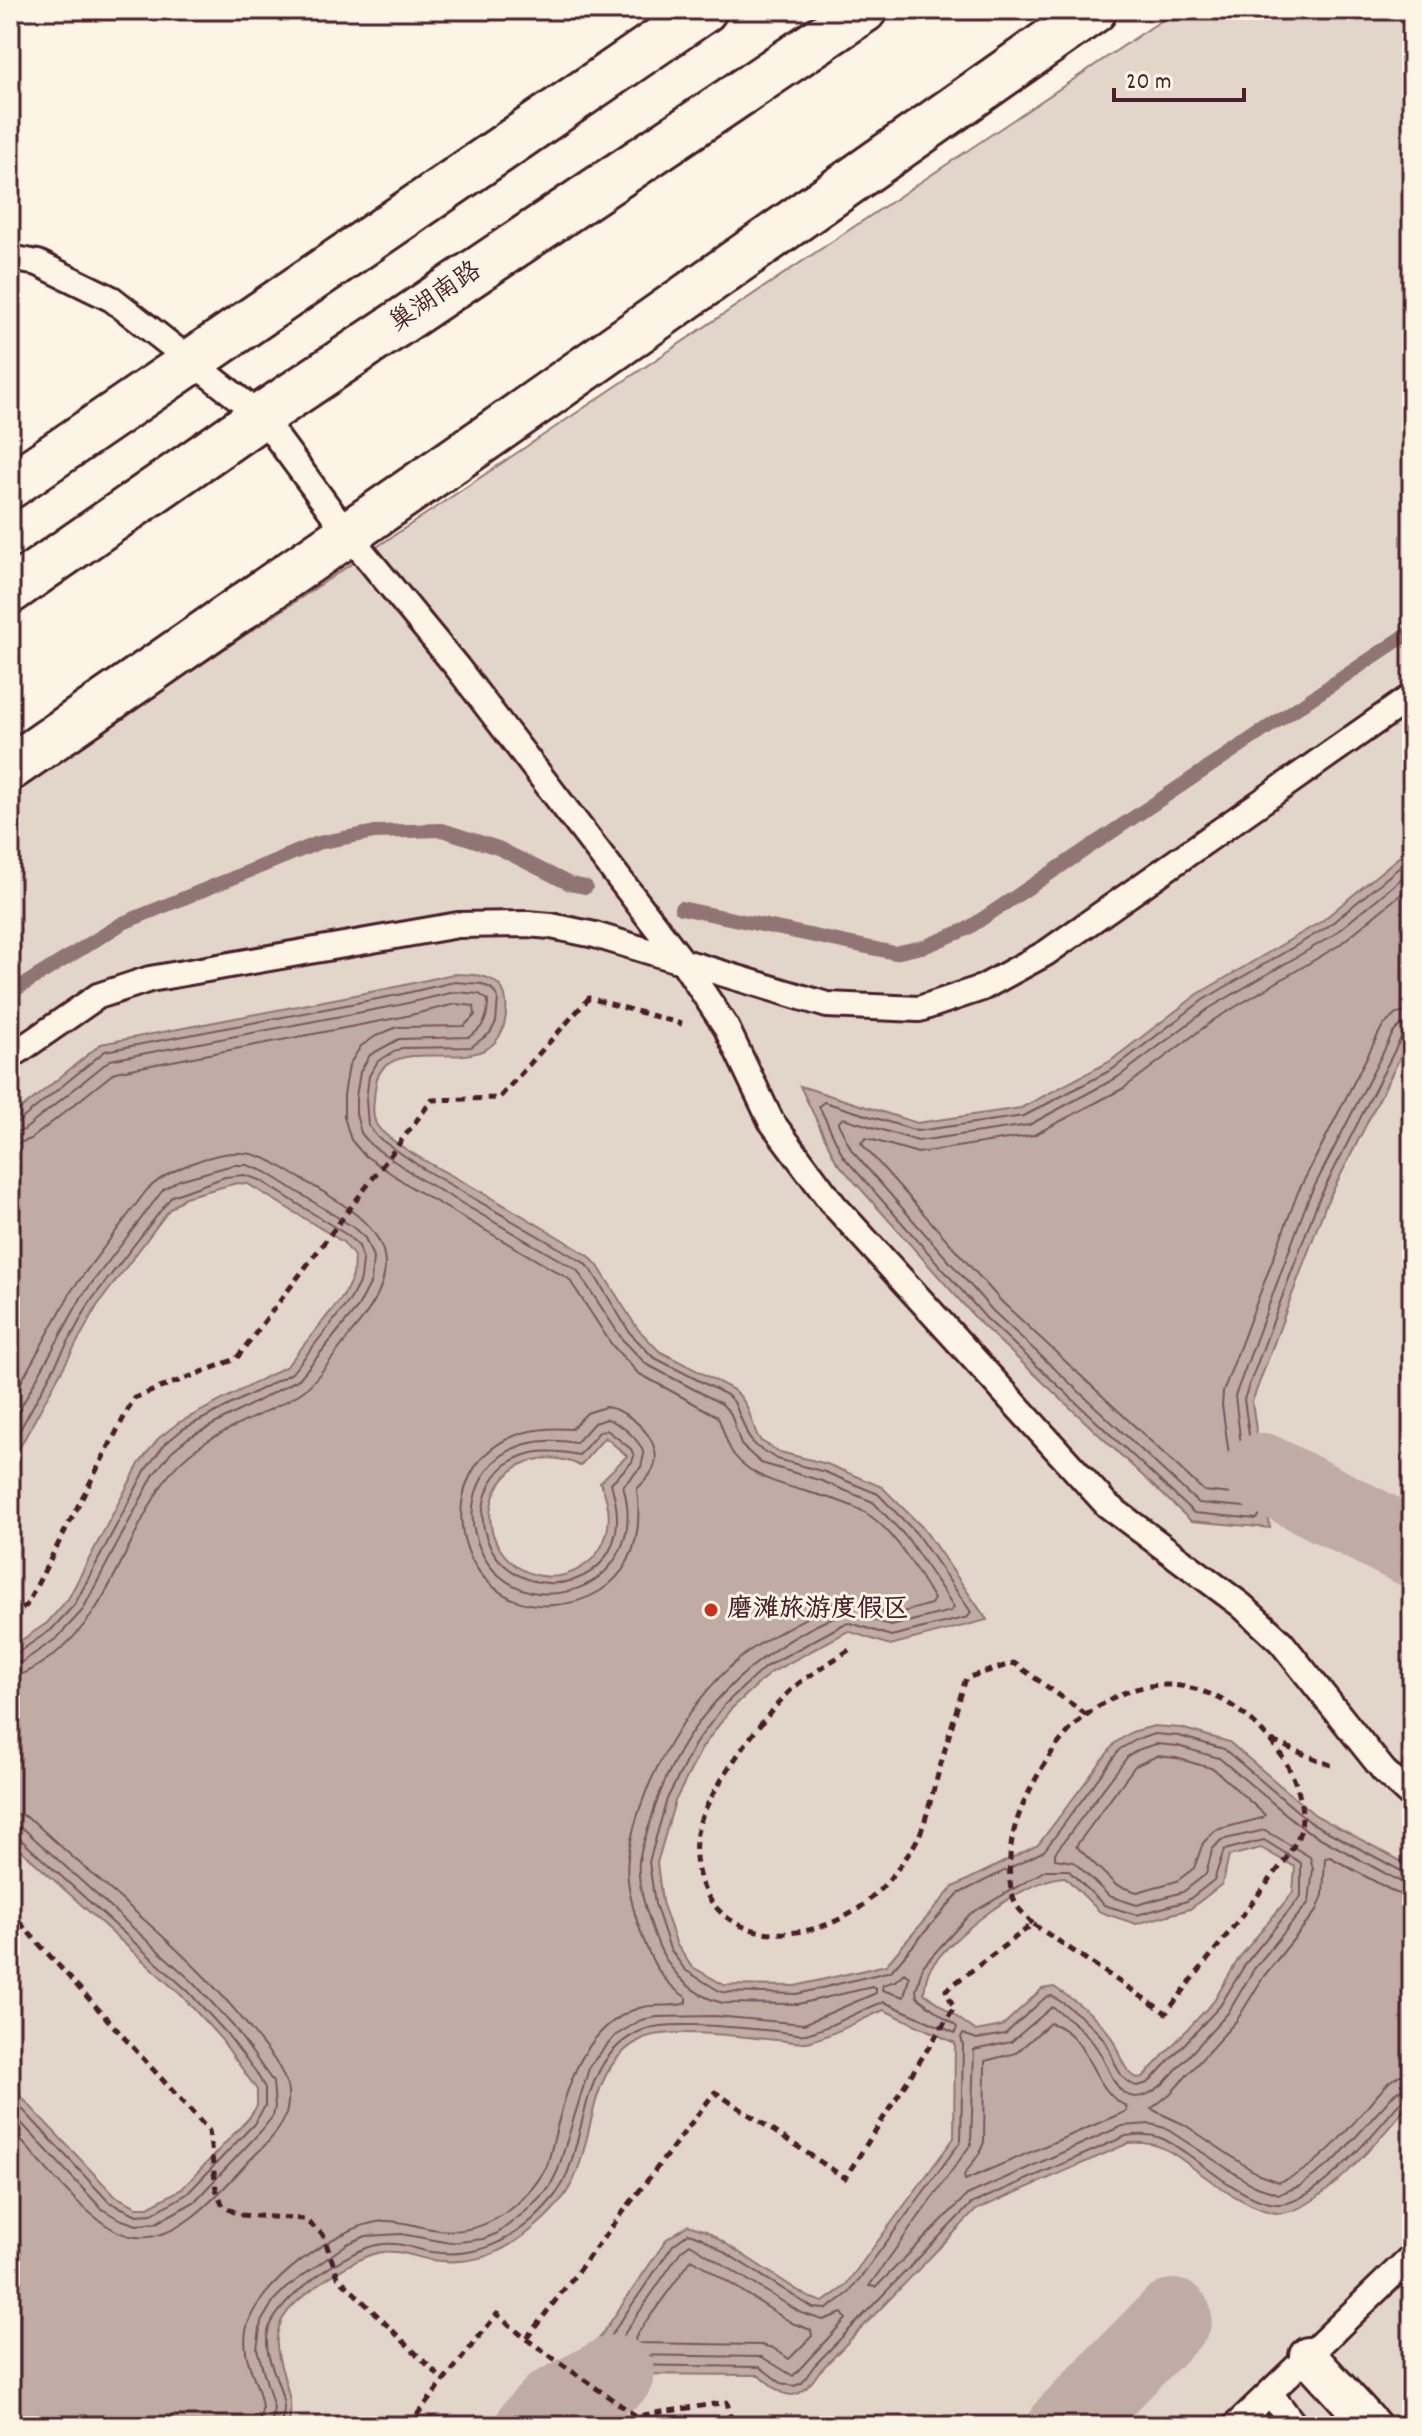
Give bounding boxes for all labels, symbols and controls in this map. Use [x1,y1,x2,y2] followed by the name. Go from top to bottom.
[1114,52,1244,102] scale bar
[1126,66,1172,100] text: 20 m
[383,254,489,342] street label: 巢湖南路
[727,1592,909,1629] place label: 磨滩旅游度假区
[702,1601,720,1619] marker: 磨滩旅游度假区

